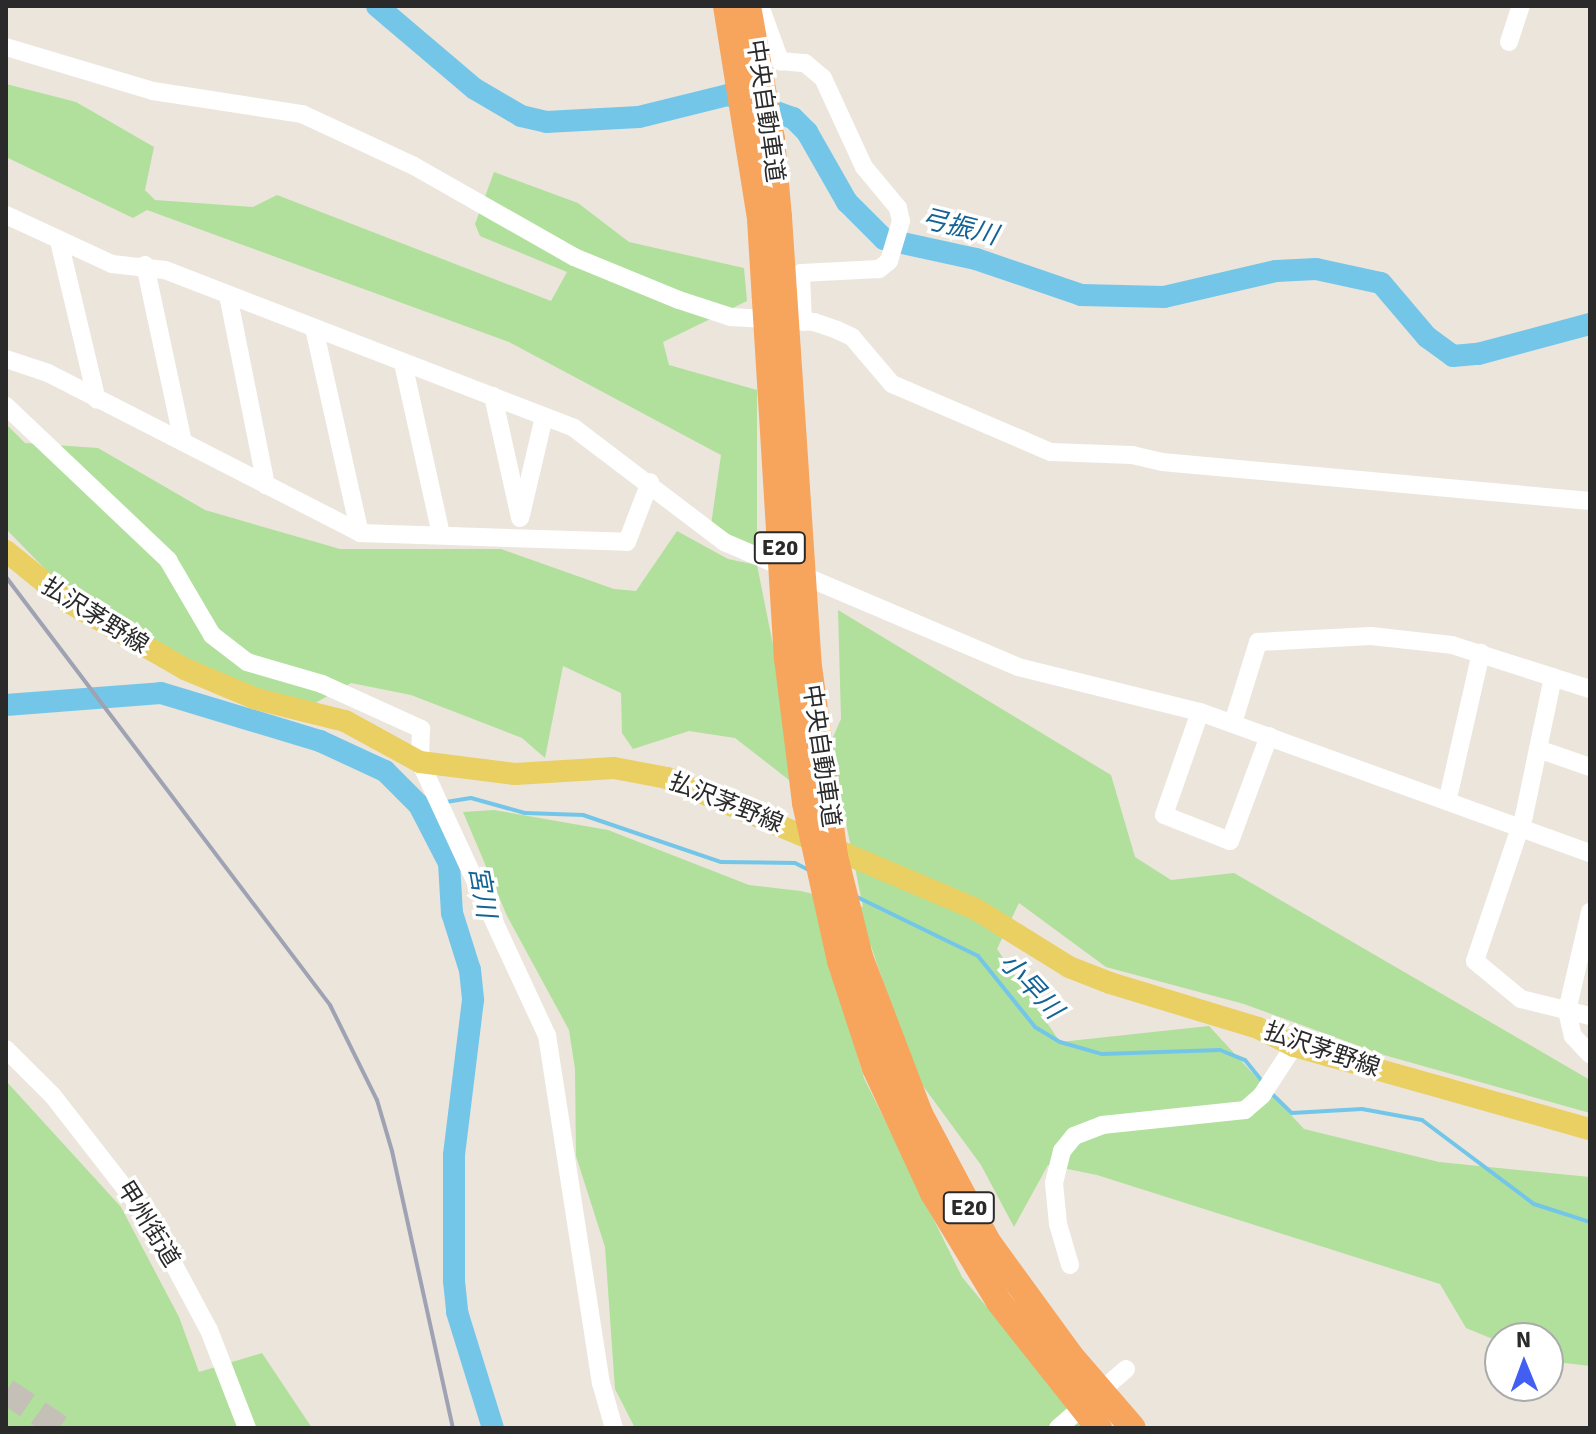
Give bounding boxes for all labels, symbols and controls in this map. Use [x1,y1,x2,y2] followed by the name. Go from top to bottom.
[741,38,789,184] street label: 中央自動車道
[917,203,1001,253] water label: 弓振川
[752,530,808,566] road number: E20
[36,572,154,660] street label: 払沢茅野線
[797,683,845,829] street label: 中央自動車道
[665,767,787,839] street label: 払沢茅野線
[461,864,501,920] water label: 宮川
[992,948,1068,1026] water label: 小早川
[1261,1017,1383,1083] street label: 払沢茅野線
[110,1176,186,1272] street label: 甲州街道
[941,1190,997,1226] road number: E20
[1484,1322,1564,1402] north arrow
[1516,1326,1531,1353] text: N

